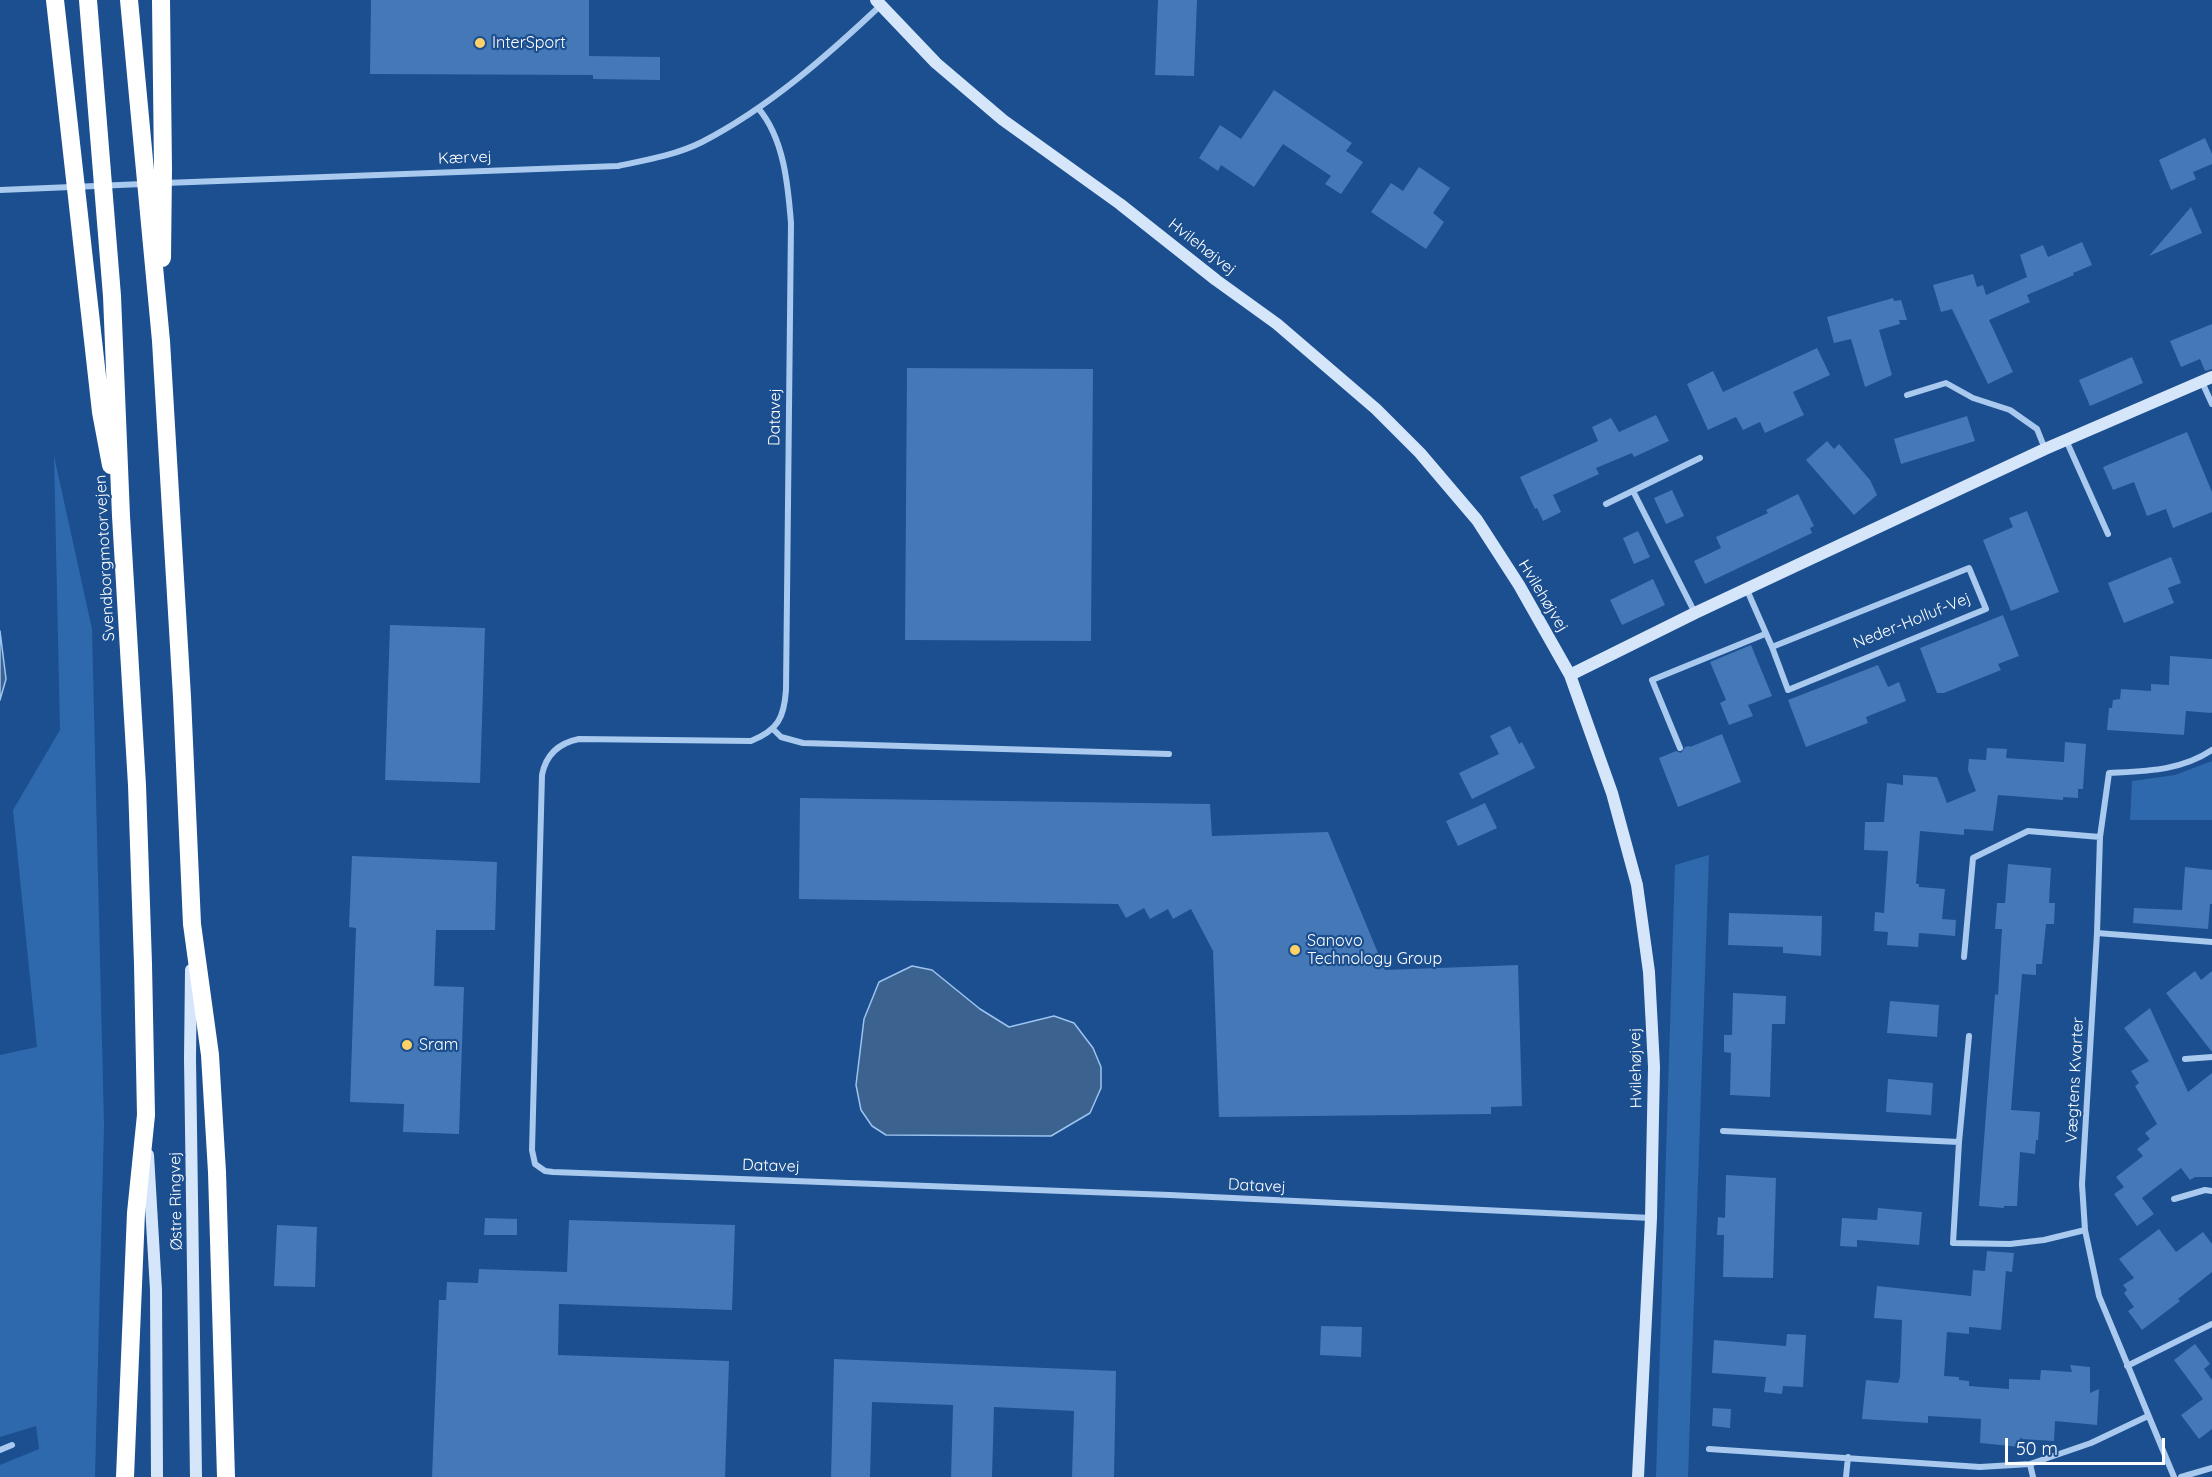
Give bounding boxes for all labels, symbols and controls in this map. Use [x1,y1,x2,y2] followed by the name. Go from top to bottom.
[492,33,566,53] place label: InterSport
[473,36,487,50] marker: InterSport
[438,147,492,169] street label: Kærvej
[1164,215,1240,279] street label: Hvilehøjvej
[765,388,785,446] street label: Datavej
[91,474,119,642] street label: Svendborgmotorvejen
[1514,556,1572,636] street label: Hvilehøjvej
[1850,589,1974,653] street label: Neder-Holluf-Vej
[1307,931,1442,969] place label: Sanovo Technology Group
[1288,943,1302,957] marker: Sanovo Technology Group
[2062,1017,2088,1143] street label: Vægtens Kvarter
[1626,1027,1646,1109] street label: Hvilehøjvej
[419,1035,458,1055] place label: Sram
[400,1038,414,1052] marker: Sram
[166,1151,186,1251] street label: Østre Ringvej
[742,1155,800,1177] street label: Datavej
[1228,1175,1286,1197] street label: Datavej
[2008,1426,2168,1464] scale bar
[2016,1437,2058,1460] text: 50 m

